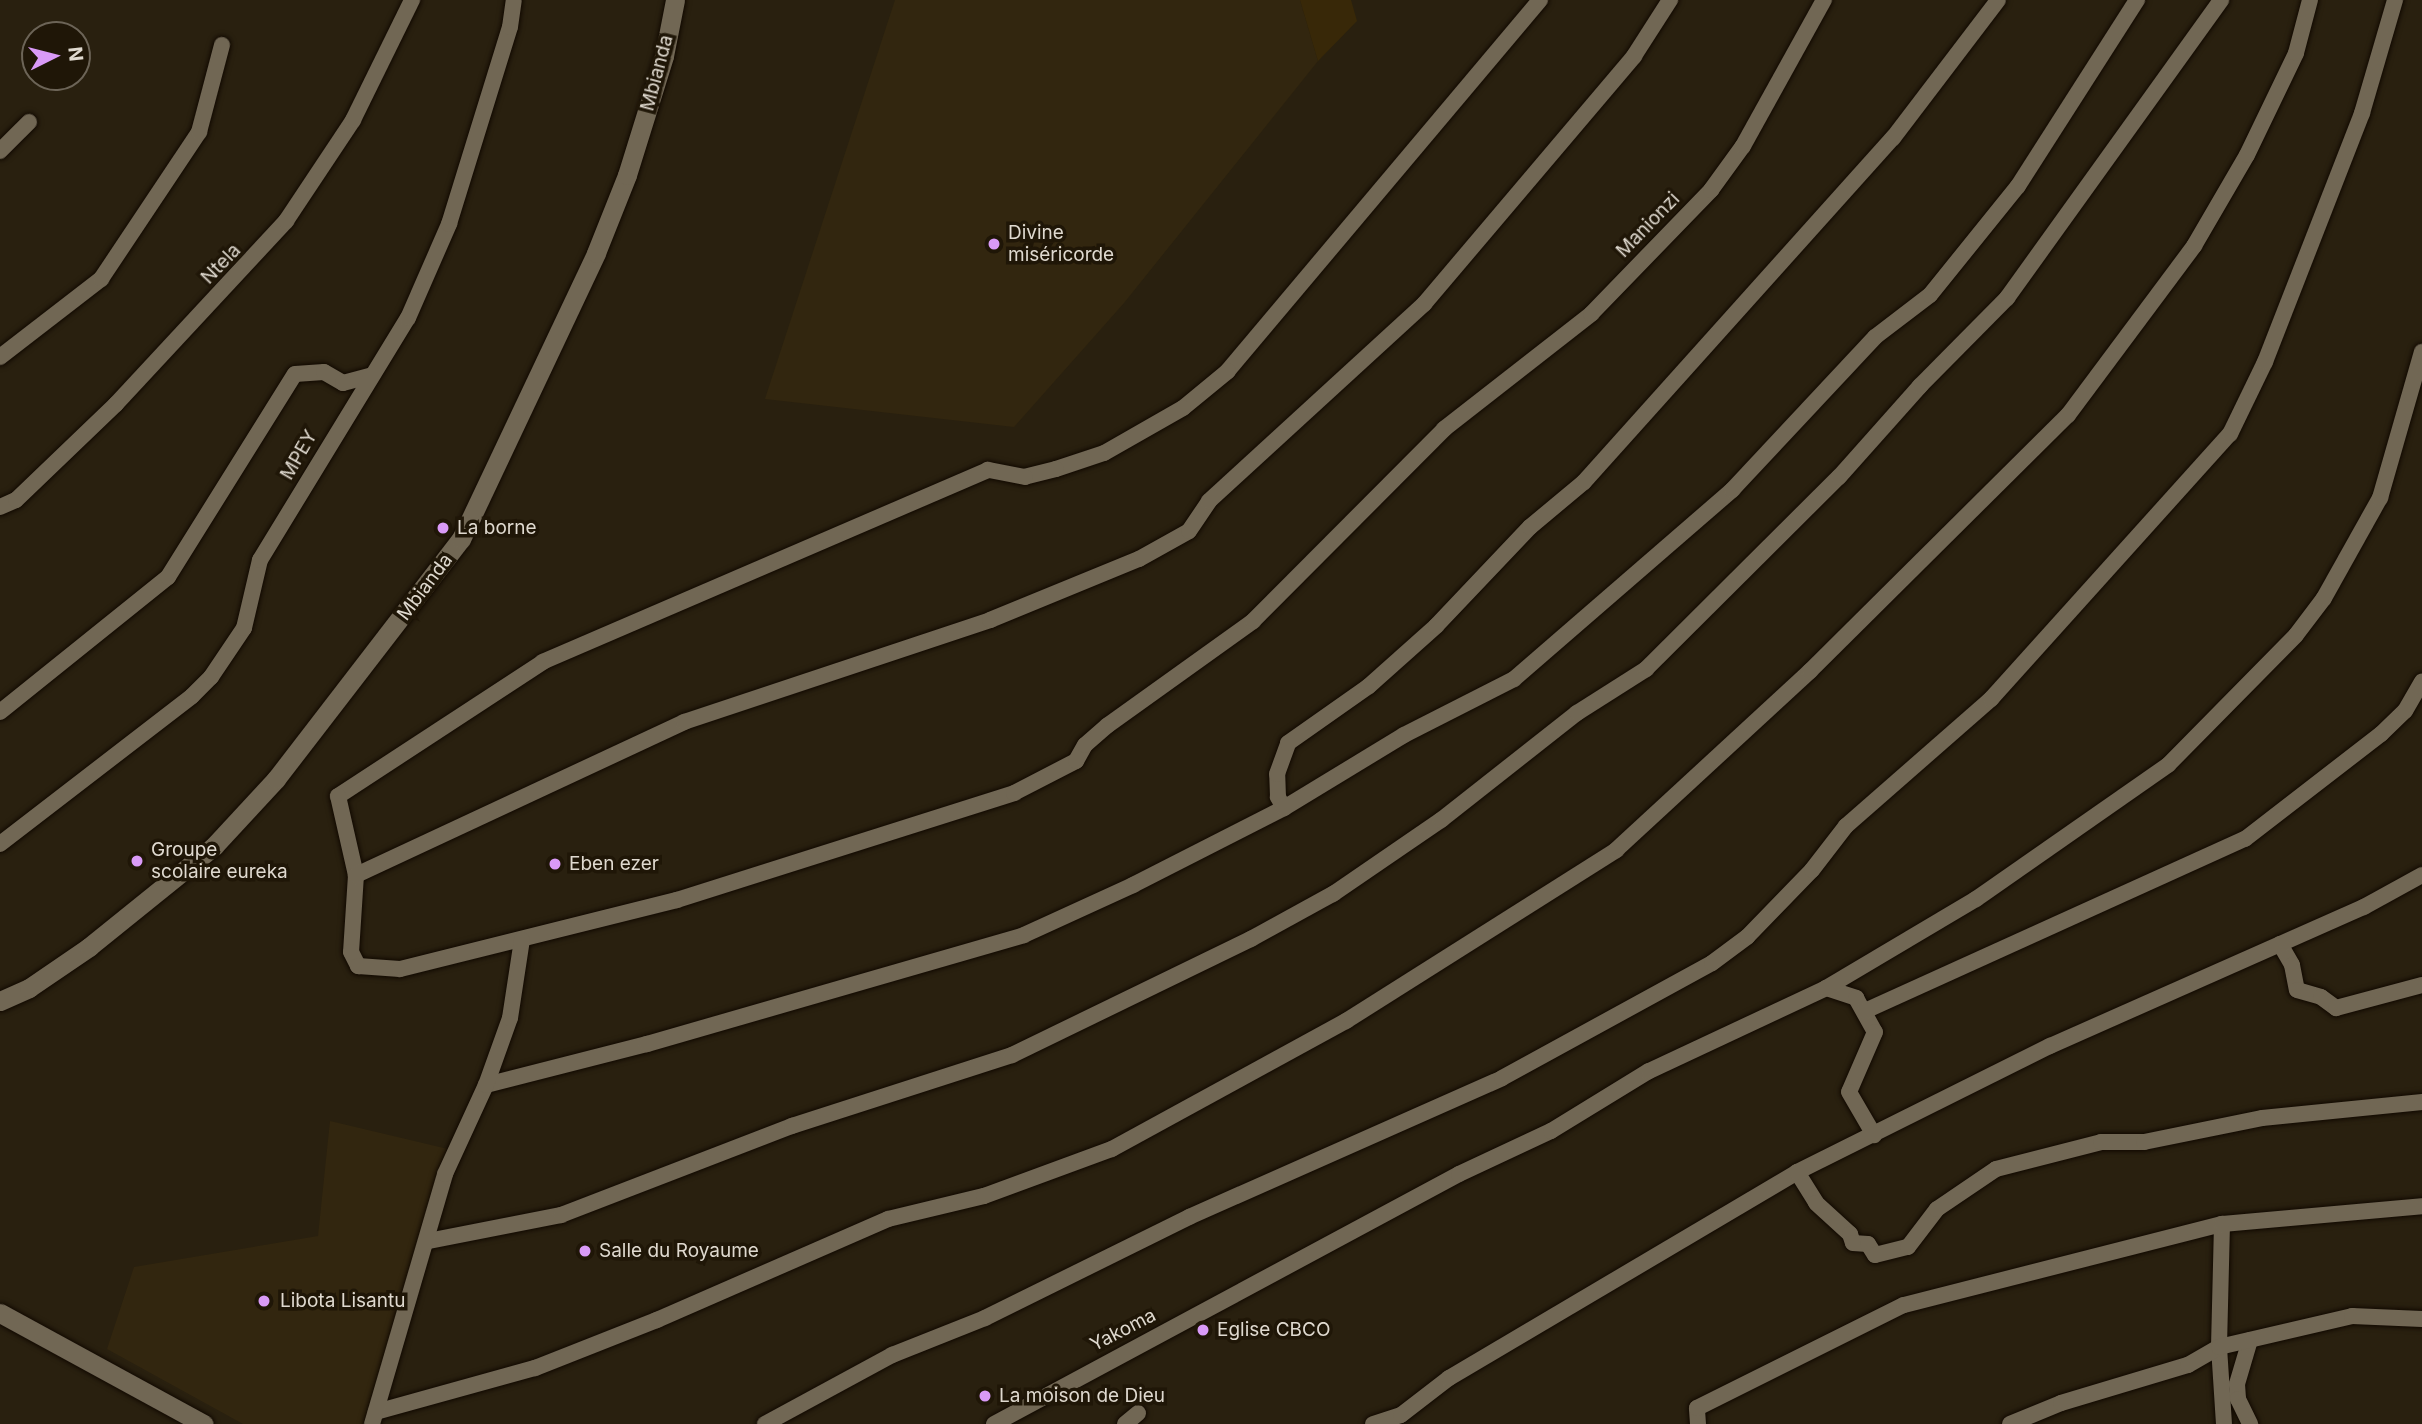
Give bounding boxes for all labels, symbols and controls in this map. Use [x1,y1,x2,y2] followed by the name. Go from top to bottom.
[21,21,91,91] north arrow
[636,33,678,113] street label: Mbianda
[63,46,88,62] text: N
[1612,188,1684,262] street label: Manionzi
[1008,222,1114,266] place label: Divine miséricorde
[986,236,1002,252] marker: Divine miséricorde
[196,239,246,289] street label: Ntela
[276,426,322,484] street label: MPEY
[457,517,537,539] place label: La borne
[435,520,451,536] marker: La borne
[393,549,457,625] street label: Mbianda
[151,839,288,883] place label: Groupe scolaire eureka
[129,853,145,869] marker: Groupe scolaire eureka
[569,853,659,875] place label: Eben ezer
[547,856,563,872] marker: Eben ezer
[599,1240,759,1262] place label: Salle du Royaume
[577,1243,593,1259] marker: Salle du Royaume
[280,1290,405,1312] place label: Libota Lisantu
[254,1291,274,1311] marker: Libota Lisantu
[1086,1304,1160,1356] street label: Yakoma
[1217,1319,1330,1341] place label: Eglise CBCO
[1195,1322,1211,1338] marker: Eglise CBCO
[999,1385,1165,1407] place label: La moison de Dieu
[977,1388,993,1404] marker: La moison de Dieu

